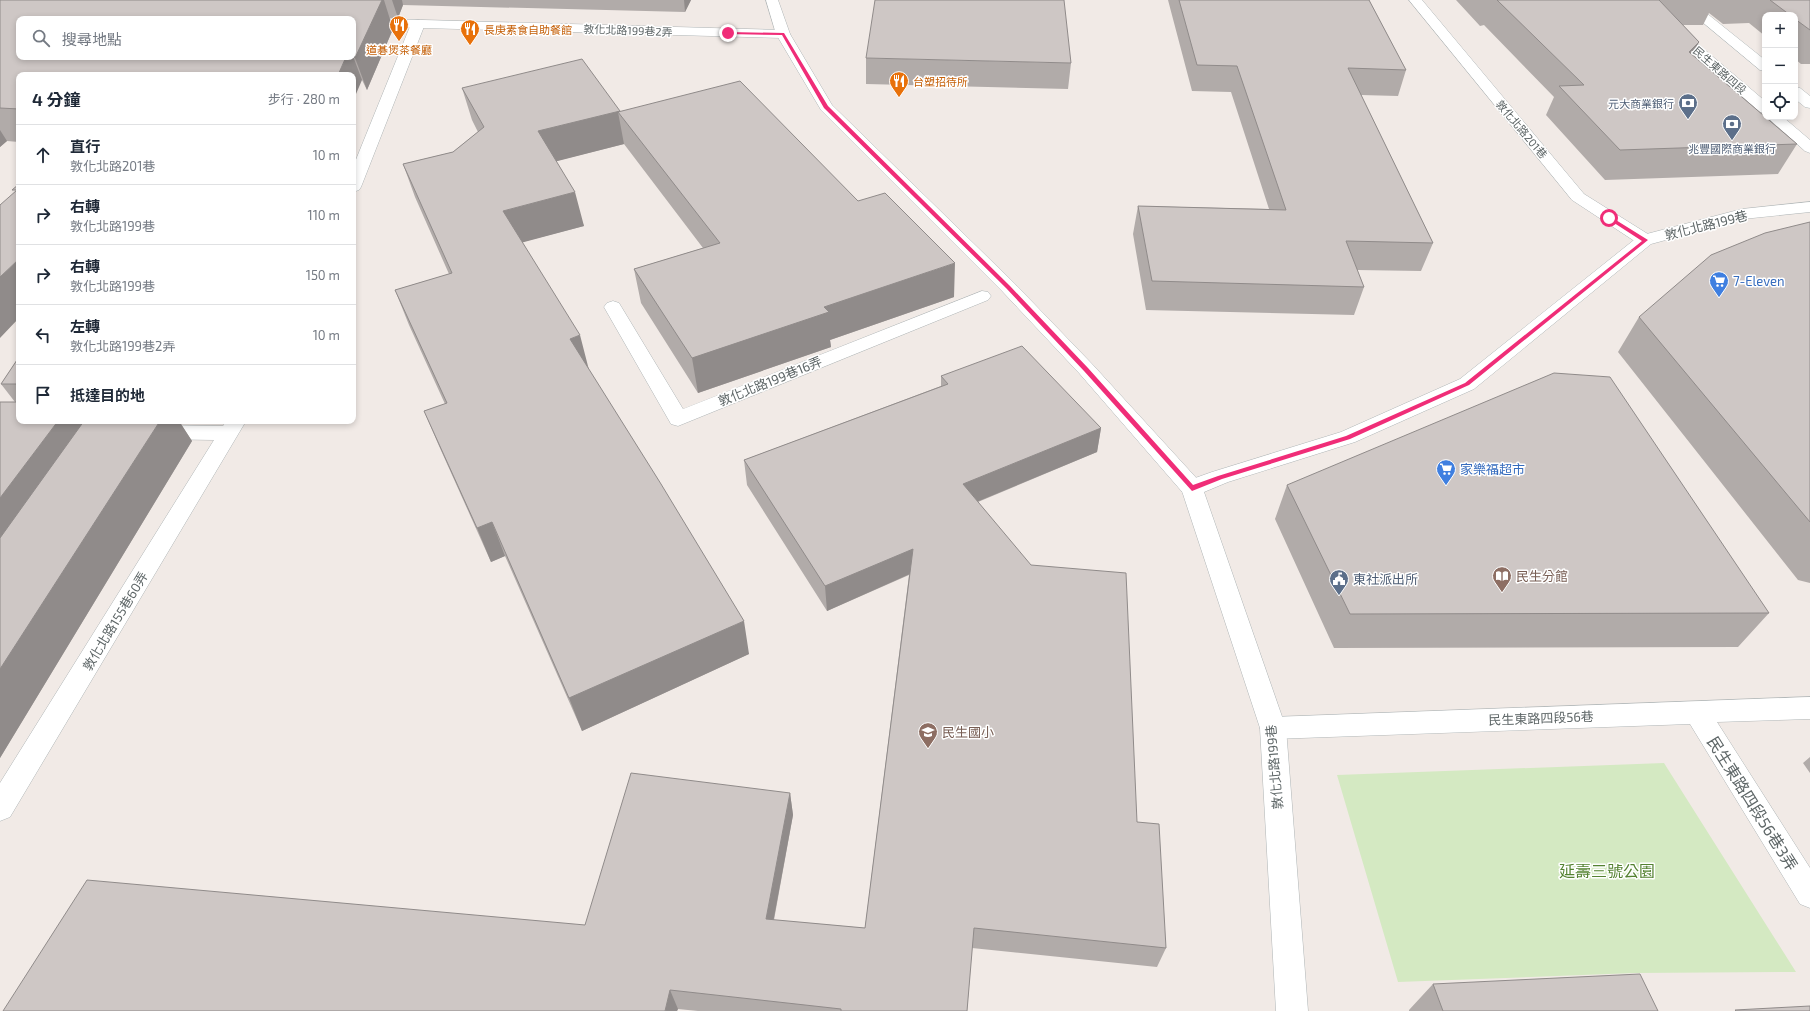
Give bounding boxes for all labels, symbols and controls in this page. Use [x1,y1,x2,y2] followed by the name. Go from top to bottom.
[1762,12,1798,120] map controls
[1762,12,1798,48] button: +
[388,14,410,42] restaurant icon: 道碁煲茶餐廳
[16,16,356,60] search box
[459,18,481,46] restaurant icon: 長庚素食自助餐館
[583,22,673,38] street label: 敦化北路199巷2弄
[484,23,572,36] place label: 長庚素食自助餐館
[719,24,737,42] route end
[30,27,52,49] icon: search
[62,30,122,48] text: 搜尋地點
[366,43,432,56] place label: 道碁煲茶餐廳
[1691,43,1749,97] street label: 民生東路四段
[1762,48,1798,84] button: −
[888,70,910,98] restaurant icon: 台塑招待所
[913,75,968,88] place label: 台塑招待所
[1762,84,1798,120] button: locate
[32,89,81,109] text: 4 分鐘
[268,91,340,107] text: 步行 · 280 m
[1677,92,1699,120] bank icon: 元大商業銀行
[1494,97,1550,161] street label: 敦化北路201巷
[1608,97,1674,110] place label: 元大商業銀行
[1721,113,1743,141] bank icon: 兆豐國際商業銀行
[70,137,100,155] text: 直行
[1688,142,1776,155] place label: 兆豐國際商業銀行
[32,144,54,166] icon: ahead
[313,147,340,163] text: 10 m
[70,158,155,174] text: 敦化北路201巷
[70,197,100,215] text: 右轉
[32,204,54,226] icon: right
[308,207,340,223] text: 110 m
[1663,207,1749,243] street label: 敦化北路199巷
[1600,209,1618,227] route start
[70,218,155,234] text: 敦化北路199巷
[70,257,100,275] text: 右轉
[32,264,54,286] icon: right
[306,267,340,283] text: 150 m
[1708,270,1730,298] supermarket icon: 7-Eleven
[1733,273,1785,289] place label: 7-Eleven
[70,278,155,294] text: 敦化北路199巷
[70,317,100,335] text: 左轉
[32,324,54,346] icon: left
[313,327,340,343] text: 10 m
[70,338,175,354] text: 敦化北路199巷2弄
[716,353,824,409] street label: 敦化北路199巷16弄
[32,384,54,406] icon: arrive
[70,386,145,404] text: 抵達目的地
[1435,458,1457,486] supermarket icon: 家樂福超市
[1460,461,1525,477] place label: 家樂福超市
[1491,565,1513,593] library icon: 民生分館
[1328,568,1350,596] public building icon: 東社派出所
[1516,568,1568,584] place label: 民生分館
[79,569,151,673] street label: 敦化北路155巷60弄
[1353,571,1418,587] place label: 東社派出所
[1488,708,1594,728] street label: 民生東路四段56巷
[917,721,939,749] school or university icon: 民生國小
[942,724,994,740] place label: 民生國小
[1262,724,1286,810] street label: 敦化北路199巷
[1704,732,1802,874] street label: 民生東路四段56巷3弄
[1559,861,1655,880] park label: 延壽三號公園

